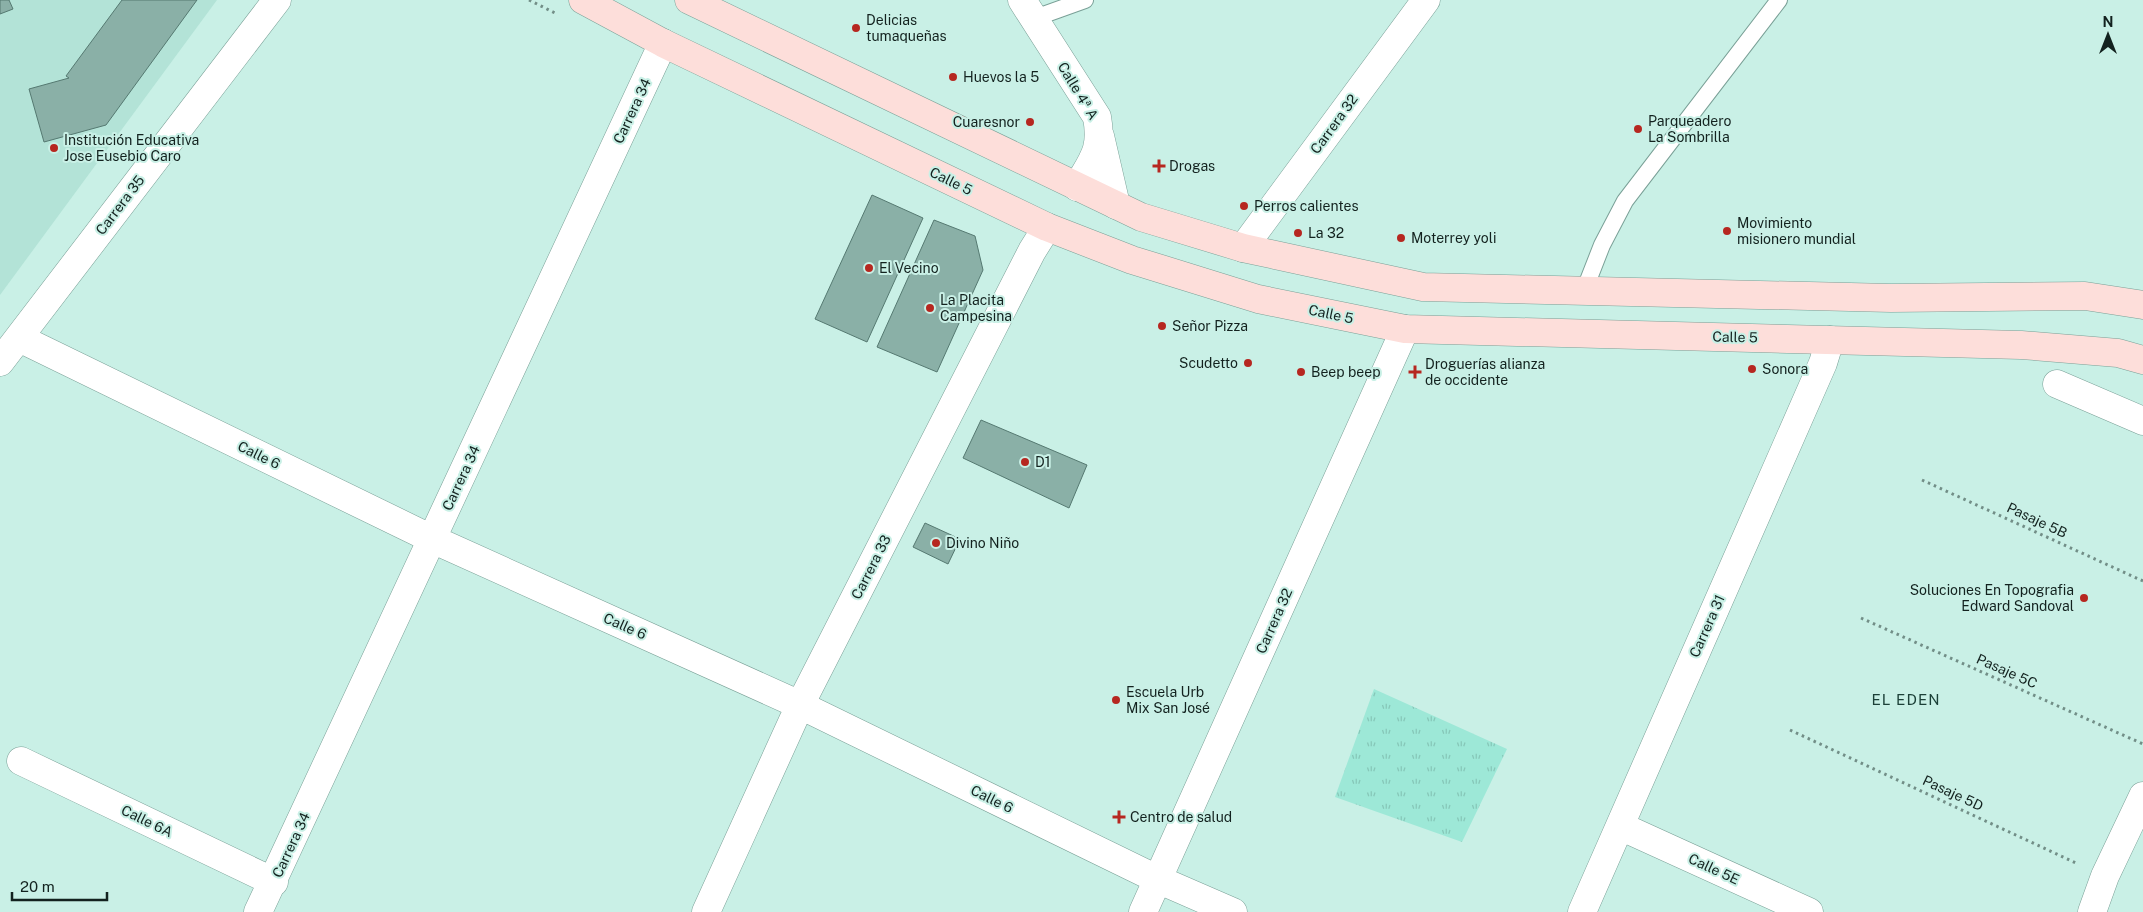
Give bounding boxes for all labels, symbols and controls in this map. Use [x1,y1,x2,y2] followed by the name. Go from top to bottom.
[2083,10,2133,60] north arrow
[866,12,947,44] place label: Delicias tumaqueñas
[2103,14,2113,30] text: N
[850,22,862,34] marker: Delicias tumaqueñas
[1055,59,1101,123] street label: Calle 4ª A
[963,69,1039,85] place label: Huevos la 5
[947,71,959,83] marker: Huevos la 5
[610,76,654,146] street label: Carrera 34
[1307,91,1361,157] street label: Carrera 32
[1648,113,1732,145] place label: Parqueadero La Sombrilla
[953,114,1020,130] place label: Cuaresnor
[1024,116,1036,128] marker: Cuaresnor
[1632,123,1644,135] marker: Parqueadero La Sombrilla
[64,132,199,164] place label: Institución Educativa Jose Eusebio Caro
[48,142,60,154] marker: Institución Educativa Jose Eusebio Caro
[1169,158,1215,174] place label: Drogas
[1153,160,1165,172] marker: Drogas
[927,164,975,198] street label: Calle 5
[92,172,148,238] street label: Carrera 35
[1254,198,1359,214] place label: Perros calientes
[1238,200,1250,212] marker: Perros calientes
[1737,215,1856,247] place label: Movimiento misionero mundial
[1308,225,1344,241] place label: La 32
[1721,225,1733,237] marker: Movimiento misionero mundial
[1292,227,1304,239] marker: La 32
[1411,230,1496,246] place label: Moterrey yoli
[1395,232,1407,244] marker: Moterrey yoli
[879,260,939,276] place label: El Vecino
[863,262,875,274] marker: El Vecino
[940,292,1012,324] place label: La Placita Campesina
[1307,301,1355,327] street label: Calle 5
[924,302,936,314] marker: La Placita Campesina
[1172,318,1248,334] place label: Señor Pizza
[1156,320,1168,332] marker: Señor Pizza
[1712,329,1758,345] street label: Calle 5
[1179,355,1238,371] place label: Scudetto
[1425,356,1545,388] place label: Droguerías alianza de occidente
[1242,357,1254,369] marker: Scudetto
[1762,361,1808,377] place label: Sonora
[1746,363,1758,375] marker: Sonora
[1311,364,1381,380] place label: Beep beep
[1295,366,1307,378] marker: Beep beep
[1409,366,1421,378] marker: Droguerías alianza de occidente
[235,438,283,472] street label: Calle 6
[439,443,483,513] street label: Carrera 34
[1035,454,1050,470] place label: D1
[1019,456,1031,468] marker: D1
[2004,499,2070,541] street label: Pasaje 5B
[848,532,894,602] street label: Carrera 33
[946,535,1019,551] place label: Divino Niño
[930,537,942,549] marker: Divino Niño
[1910,582,2074,614] place label: Soluciones En Topografia Edward Sandoval
[1253,586,1295,656] street label: Carrera 32
[1686,592,1728,660] street label: Carrera 31
[2078,592,2090,604] marker: Soluciones En Topografia Edward Sandoval
[601,610,649,643] street label: Calle 6
[1974,651,2040,691] street label: Pasaje 5C
[1126,684,1210,716] place label: Escuela Urb Mix San José
[1871,691,1941,708] district label: EL EDEN
[1110,694,1122,706] marker: Escuela Urb Mix San José
[1920,772,1986,814] street label: Pasaje 5D
[968,782,1016,816] street label: Calle 6
[119,802,175,840] street label: Calle 6A
[1130,809,1232,825] place label: Centro de salud
[269,810,313,880] street label: Carrera 34
[1112,810,1126,824] marker: Centro de salud
[1686,850,1742,888] street label: Calle 5E
[12,870,108,902] scale bar
[20,878,55,895] text: 20 m

